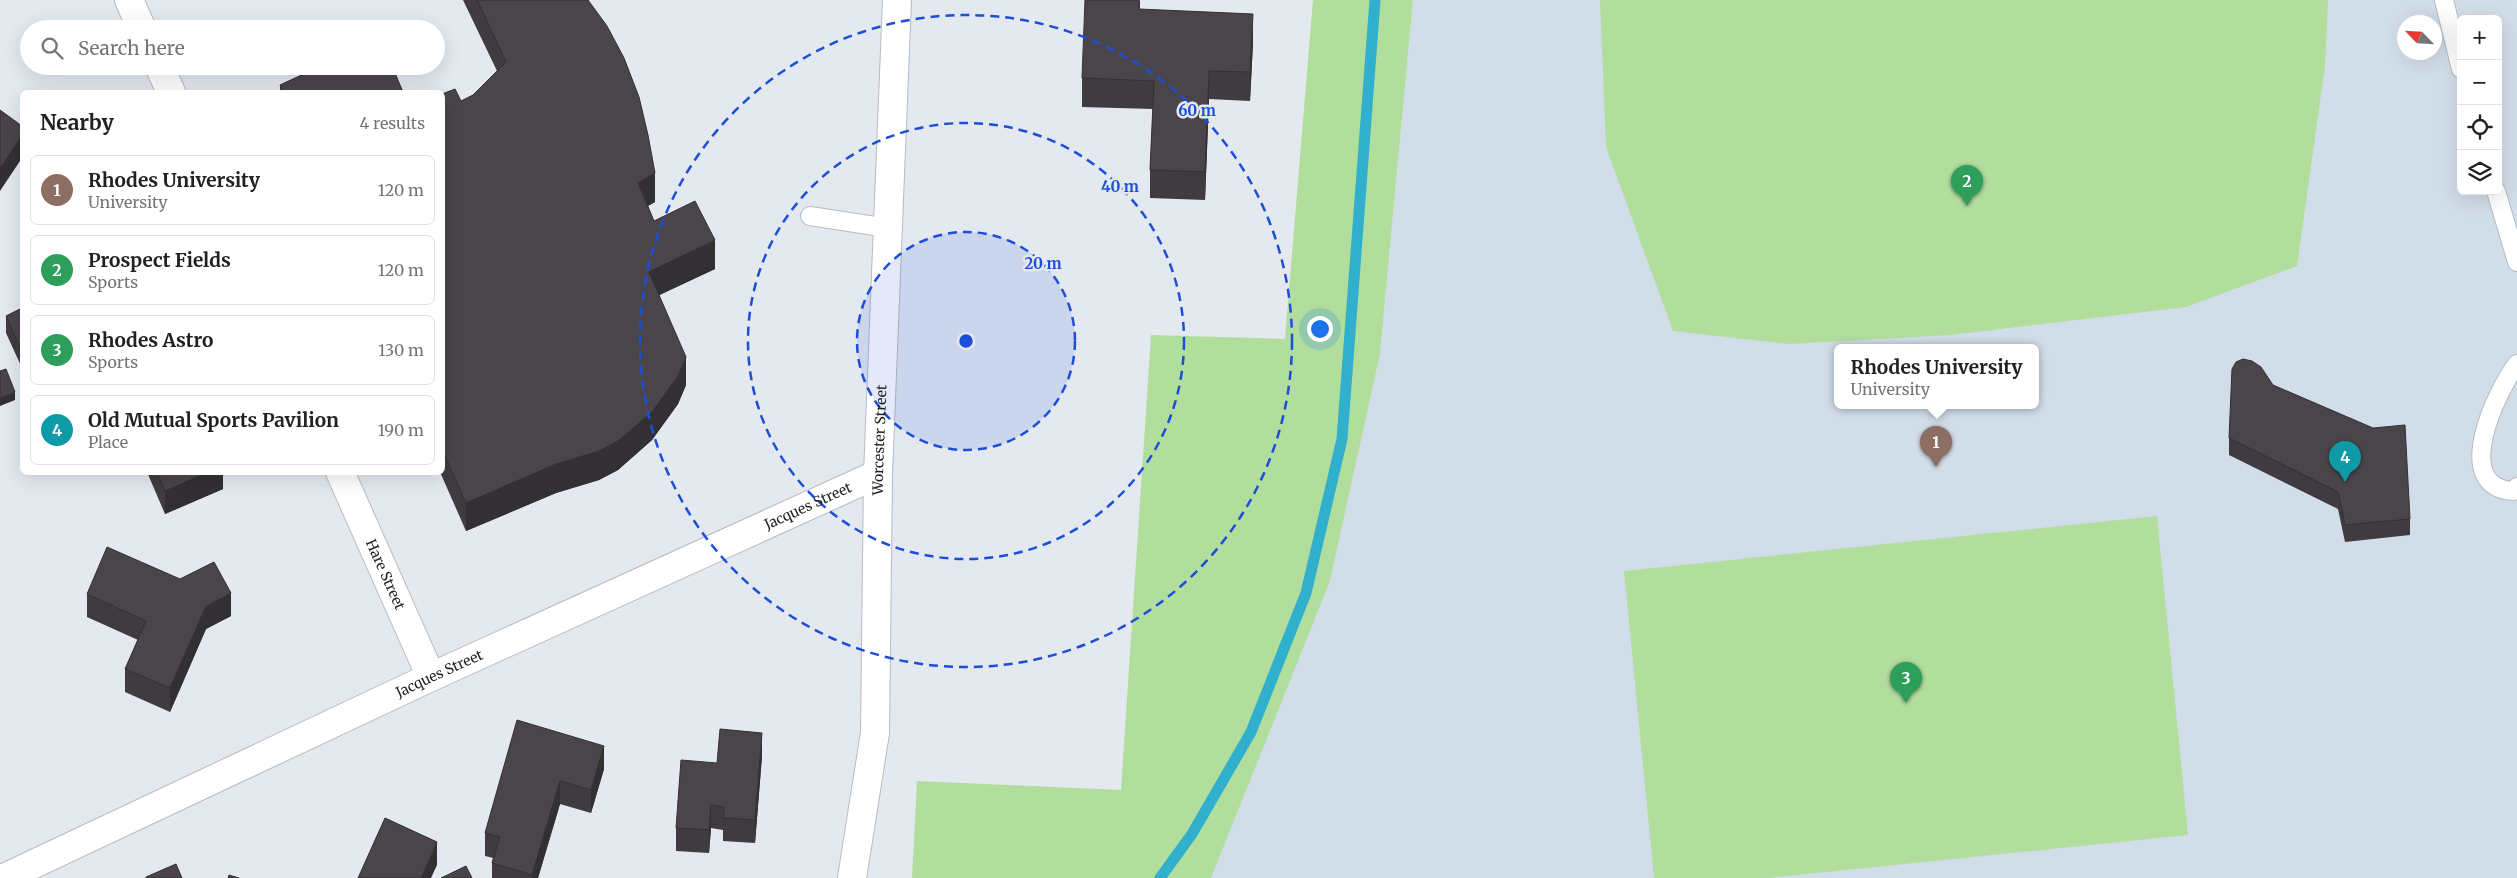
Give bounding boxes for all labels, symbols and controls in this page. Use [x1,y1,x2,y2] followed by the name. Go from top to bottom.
[2397,15,2442,60] north arrow
[2457,15,2502,195] map controls
[2457,15,2502,60] button: +
[20,20,445,75] search box
[38,34,66,62] icon: search
[78,36,185,60] text: Search here
[2457,60,2502,105] button: −
[1178,101,1216,120] text: 60 m
[2457,105,2502,150] button: locate
[40,109,114,136] text: Nearby
[359,113,425,133] text: 4 results
[2457,150,2502,195] button: layers
[1951,165,1983,206] pin: 2
[88,168,260,192] text: Rhodes University
[1101,177,1139,196] text: 40 m
[53,180,61,200] text: 1
[378,180,424,200] text: 120 m
[88,192,168,212] text: University
[88,248,231,272] text: Prospect Fields
[1024,254,1062,273] text: 20 m
[52,260,62,280] text: 2
[378,260,424,280] text: 120 m
[88,272,138,292] text: Sports
[1307,316,1333,342] your location
[88,328,213,352] text: Rhodes Astro
[957,332,975,350] centre of rings
[52,340,62,360] text: 3
[378,340,424,360] text: 130 m
[1834,344,2039,409] popup
[88,352,138,372] text: Sports
[1850,355,2023,379] text: Rhodes University
[1850,379,1930,399] text: University
[869,384,891,496] street label: Worcester Street
[88,408,339,432] text: Old Mutual Sports Pavilion
[52,420,62,440] text: 4
[378,420,424,440] text: 190 m
[1920,426,1952,467] pin: 1
[88,432,128,452] text: Place
[2329,441,2361,482] pin: 4
[761,478,855,534] street label: Jacques Street
[362,536,409,613] street label: Hare Street
[392,645,486,702] street label: Jacques Street
[1890,662,1922,703] pin: 3

